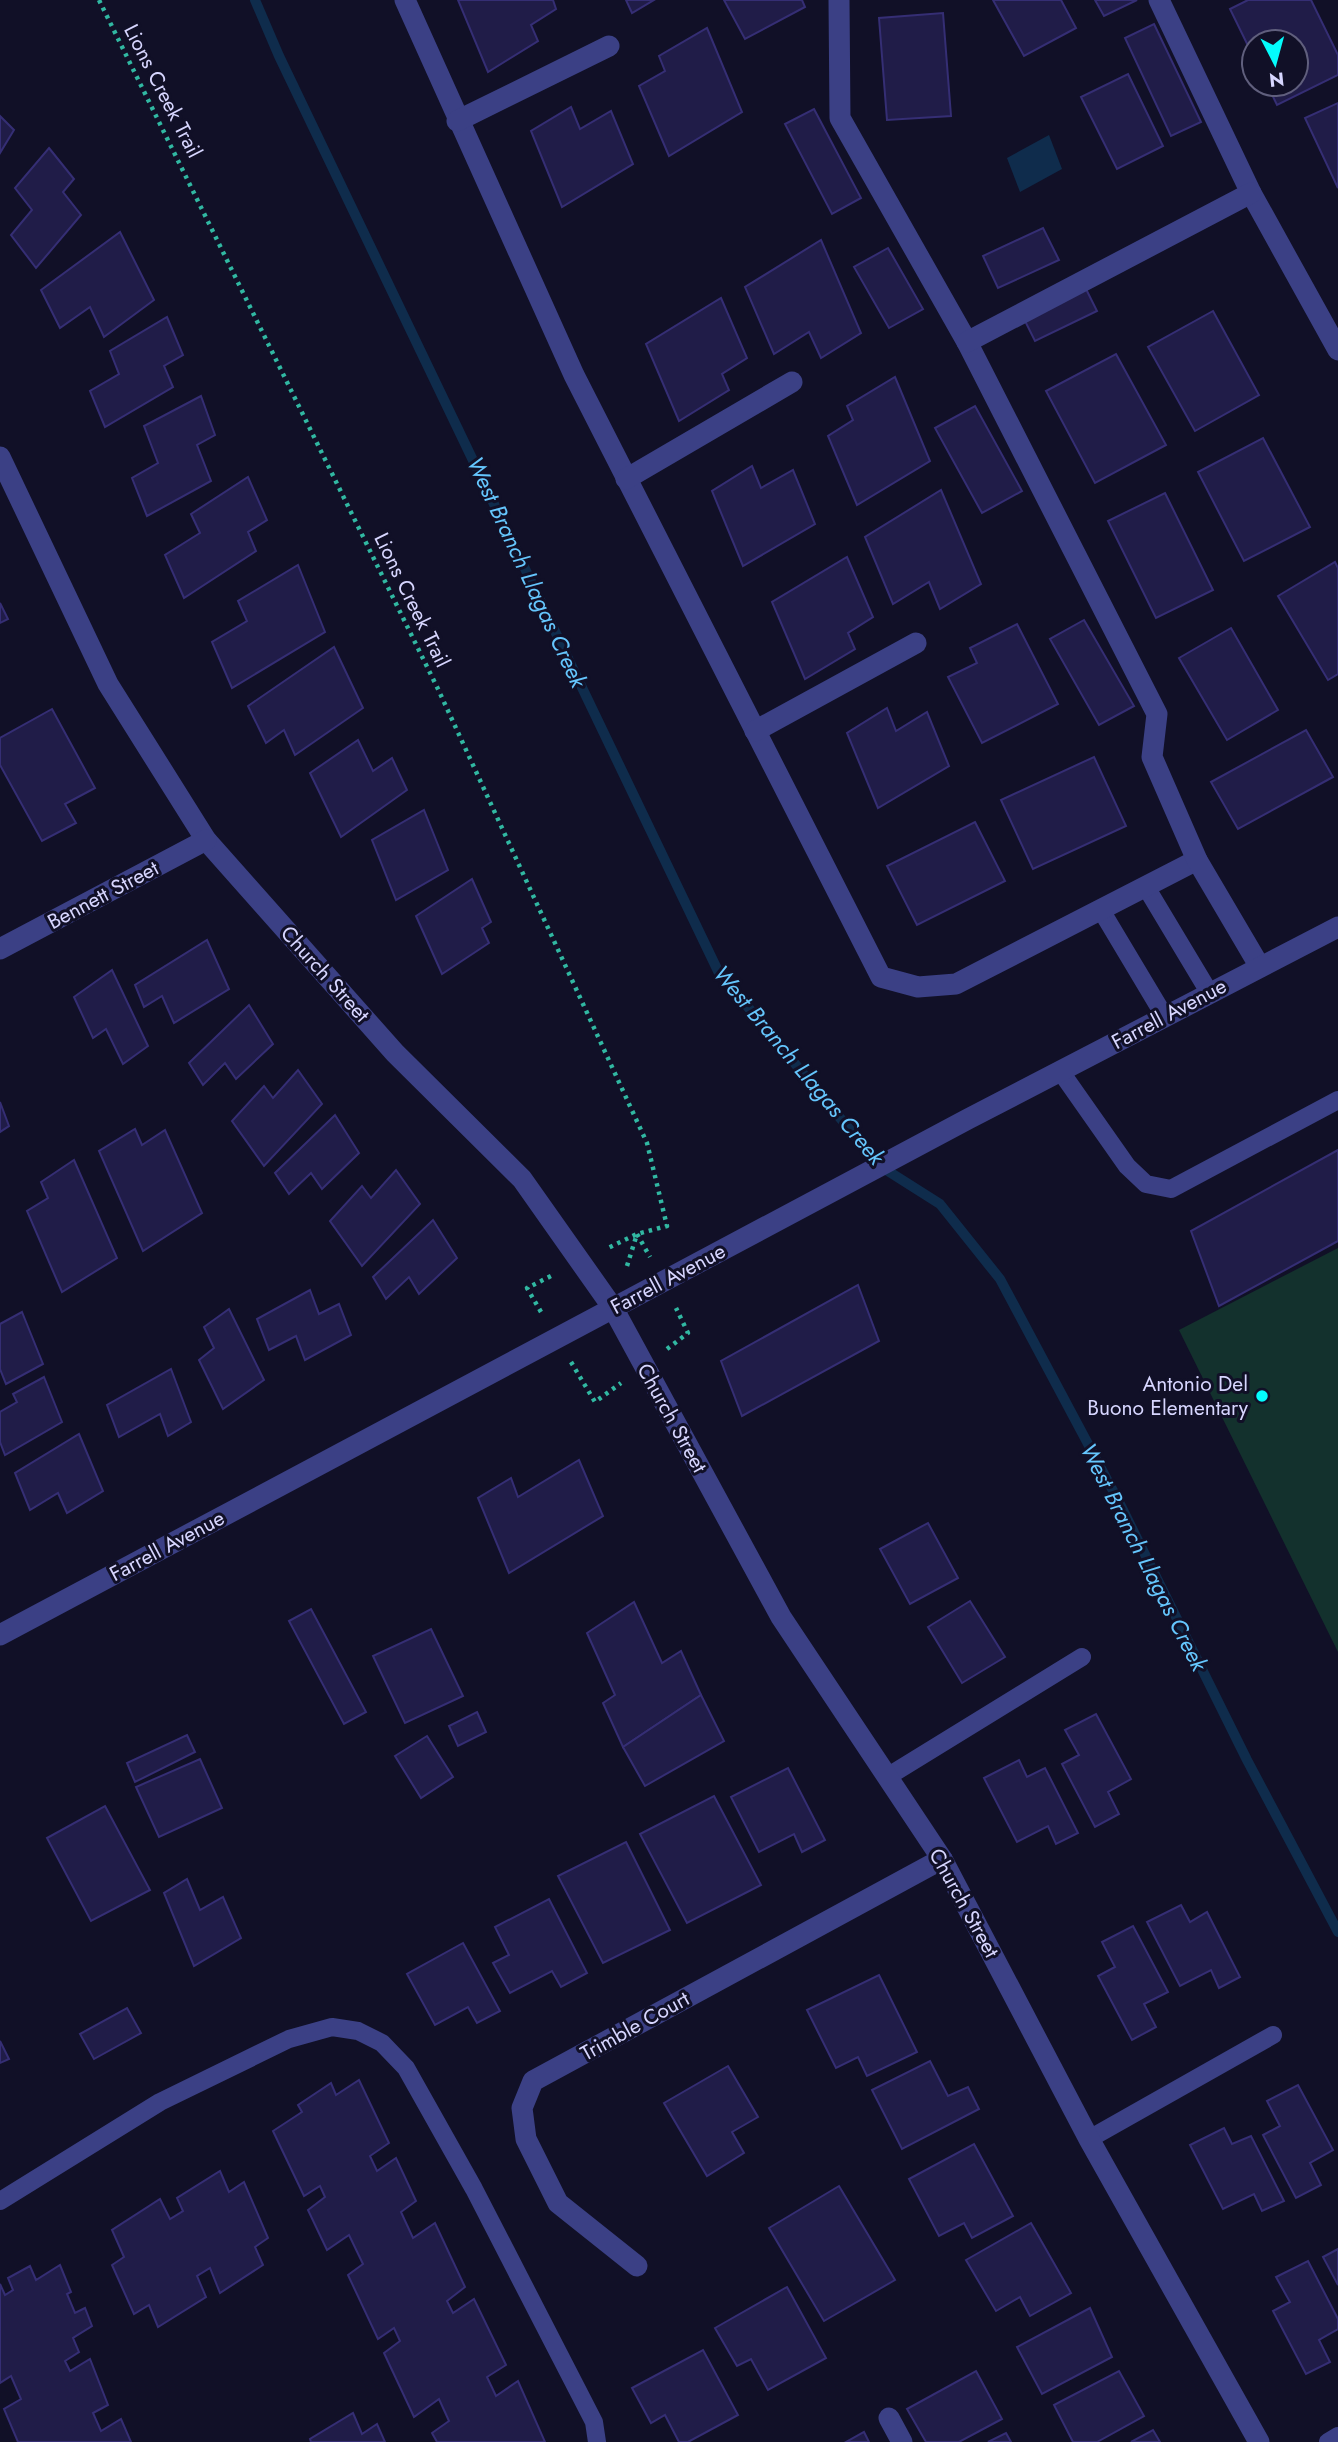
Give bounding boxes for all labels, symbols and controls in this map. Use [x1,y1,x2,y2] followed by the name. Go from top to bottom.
[116,19,210,163] street label: Lions Creek Trail
[1240,28,1310,98] north arrow
[1268,65,1286,94] text: N
[458,451,596,694] water label: West Branch Llagas Creek
[366,528,458,672] street label: Lions Creek Trail
[42,853,164,937] street label: Bennett Street
[273,919,377,1029] street label: Church Street
[705,958,894,1173] water label: West Branch Llagas Creek
[1106,971,1232,1057] street label: Farrell Avenue
[605,1236,731,1322] street label: Farrell Avenue
[630,1358,714,1478] street label: Church Street
[1087,1369,1249,1423] place label: Antonio Del Buono Elementary
[1254,1388,1270,1404] marker: Antonio Del Buono Elementary
[1072,1437,1217,1678] water label: West Branch Llagas Creek
[104,1503,230,1589] street label: Farrell Avenue
[922,1843,1006,1963] street label: Church Street
[575,1984,695,2068] street label: Trimble Court

